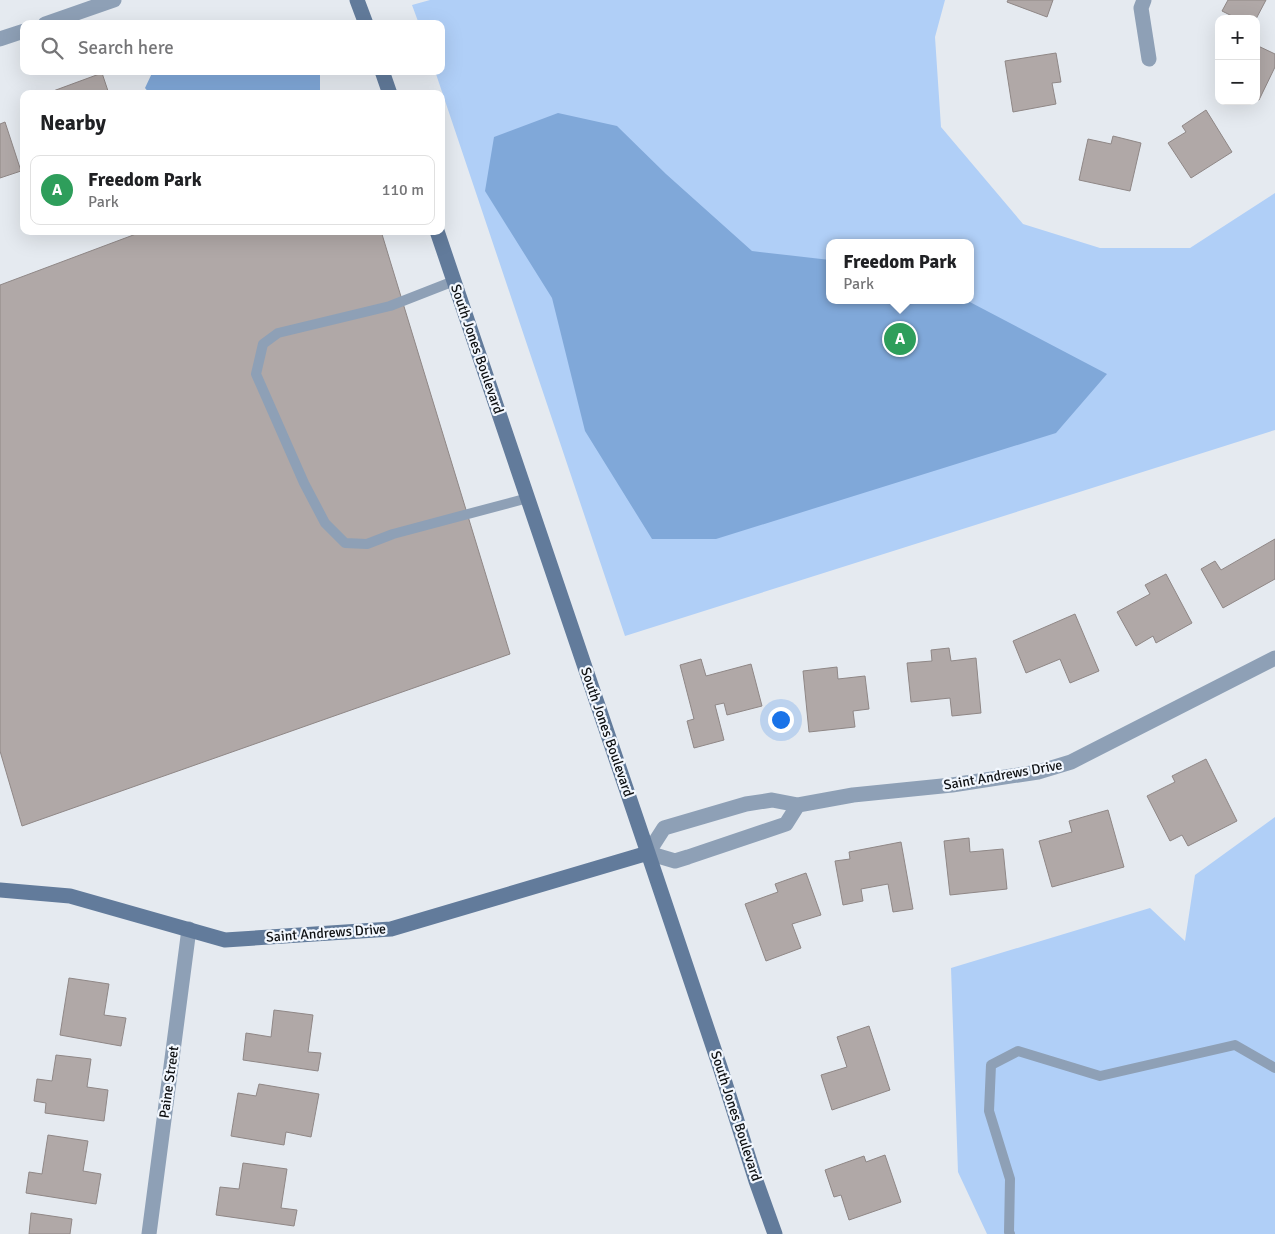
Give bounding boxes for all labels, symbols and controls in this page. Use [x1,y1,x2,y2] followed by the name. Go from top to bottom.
[1215,15,1260,105] map controls
[1215,15,1260,60] button: +
[20,20,445,75] search box
[38,34,66,62] icon: search
[78,36,174,60] text: Search here
[1215,60,1260,105] button: −
[40,110,106,136] text: Nearby
[88,168,202,192] text: Freedom Park
[52,180,62,200] text: A
[382,180,424,200] text: 110 m
[88,192,119,212] text: Park
[826,239,974,304] popup
[843,250,957,274] text: Freedom Park
[843,274,874,294] text: Park
[447,282,507,416] street label: South Jones Boulevard
[884,320,916,358] pin: A
[577,665,637,799] street label: South Jones Boulevard
[768,707,794,733] your location
[942,756,1064,794] street label: Saint Andrews Drive
[265,920,387,946] street label: Saint Andrews Drive
[156,1045,182,1119] street label: Paine Street
[707,1049,765,1183] street label: South Jones Boulevard

